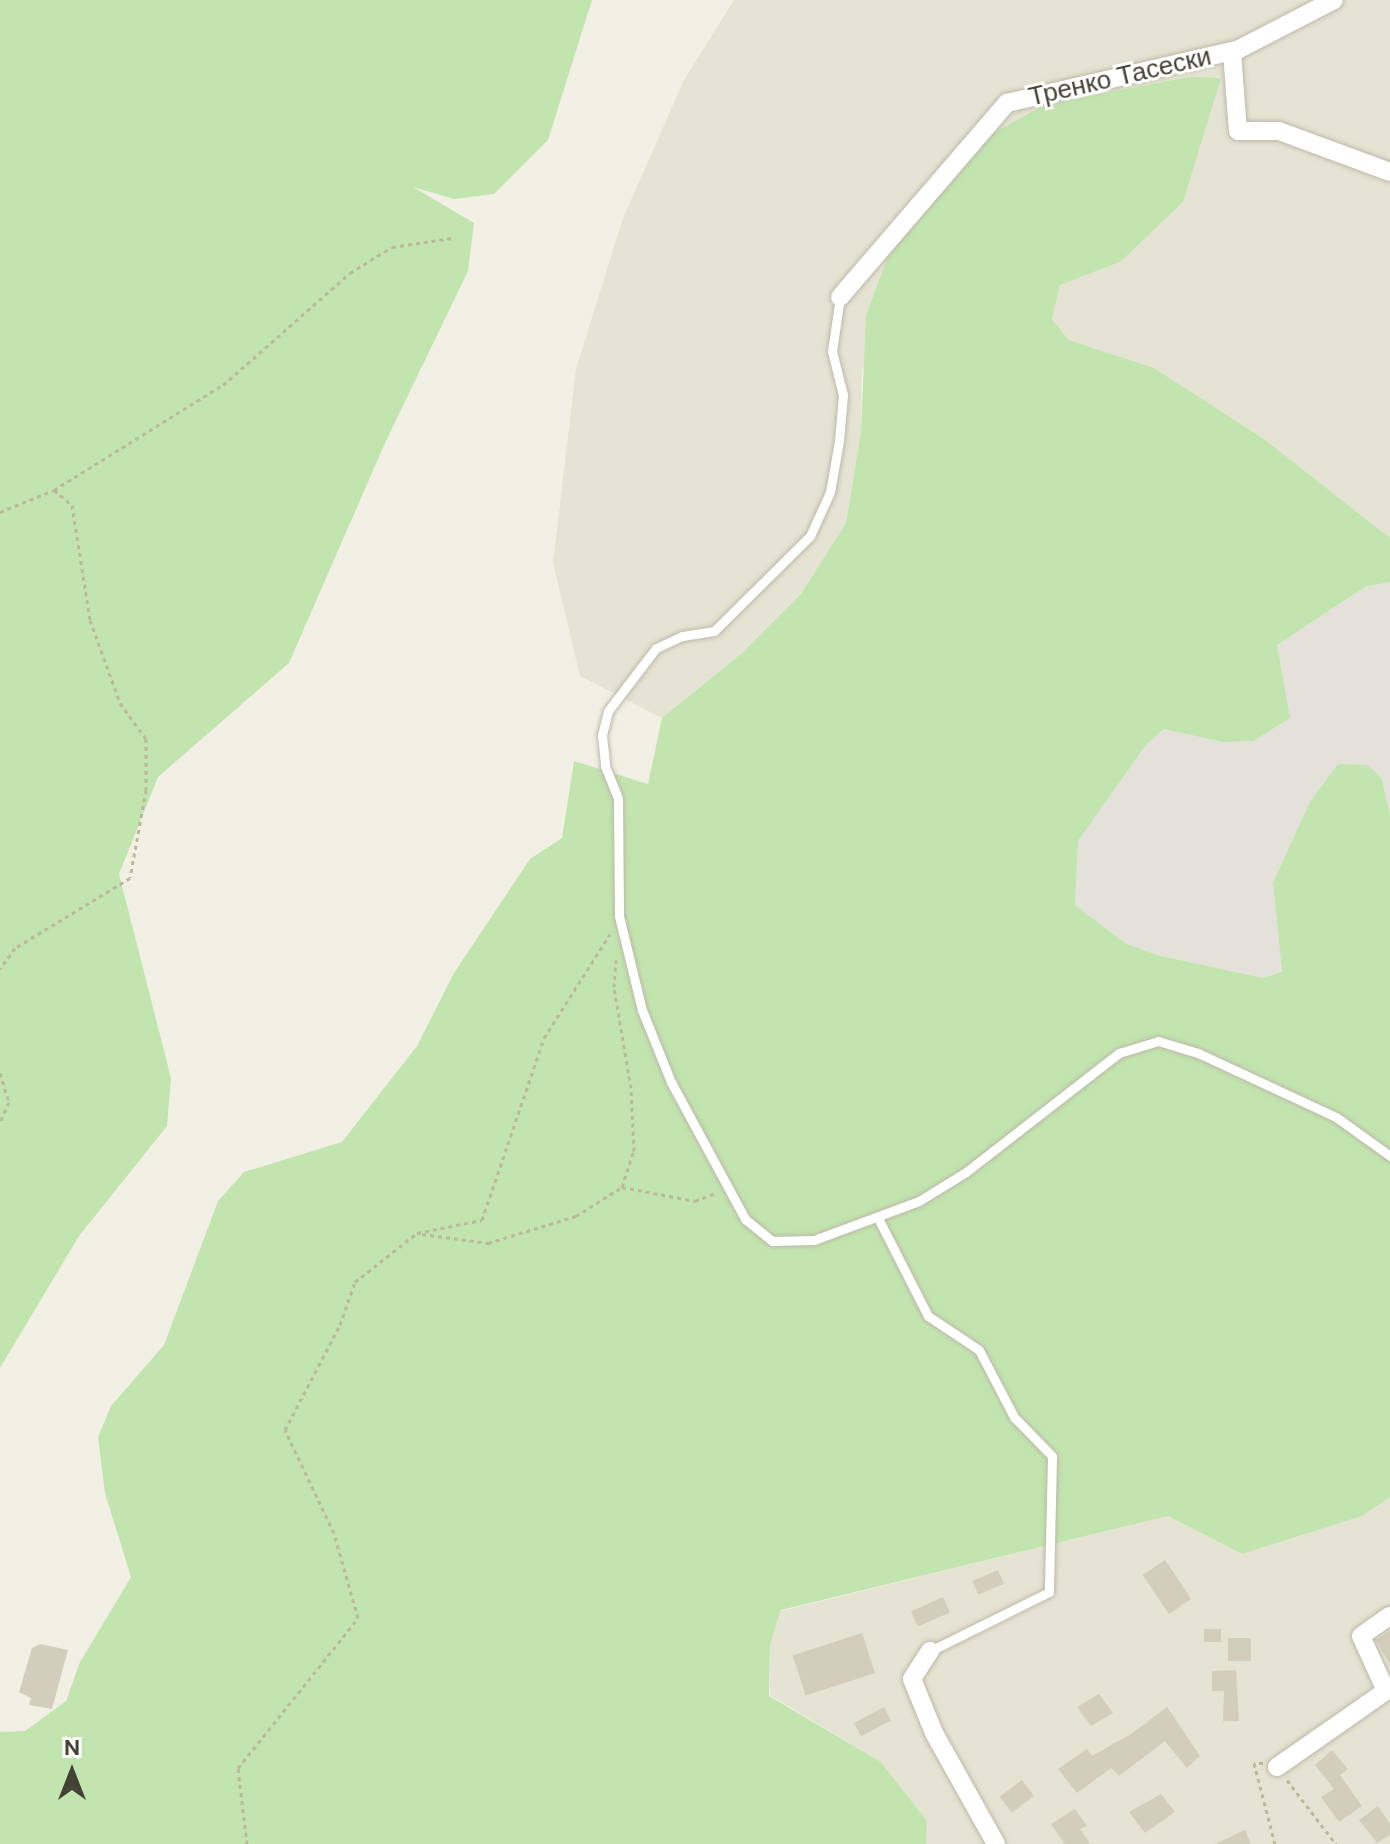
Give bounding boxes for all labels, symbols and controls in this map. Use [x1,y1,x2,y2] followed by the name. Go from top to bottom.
[1026,41,1214,113] street label: Тренко Тасески
[32,1732,112,1812] north arrow
[64,1733,80,1762] text: N

